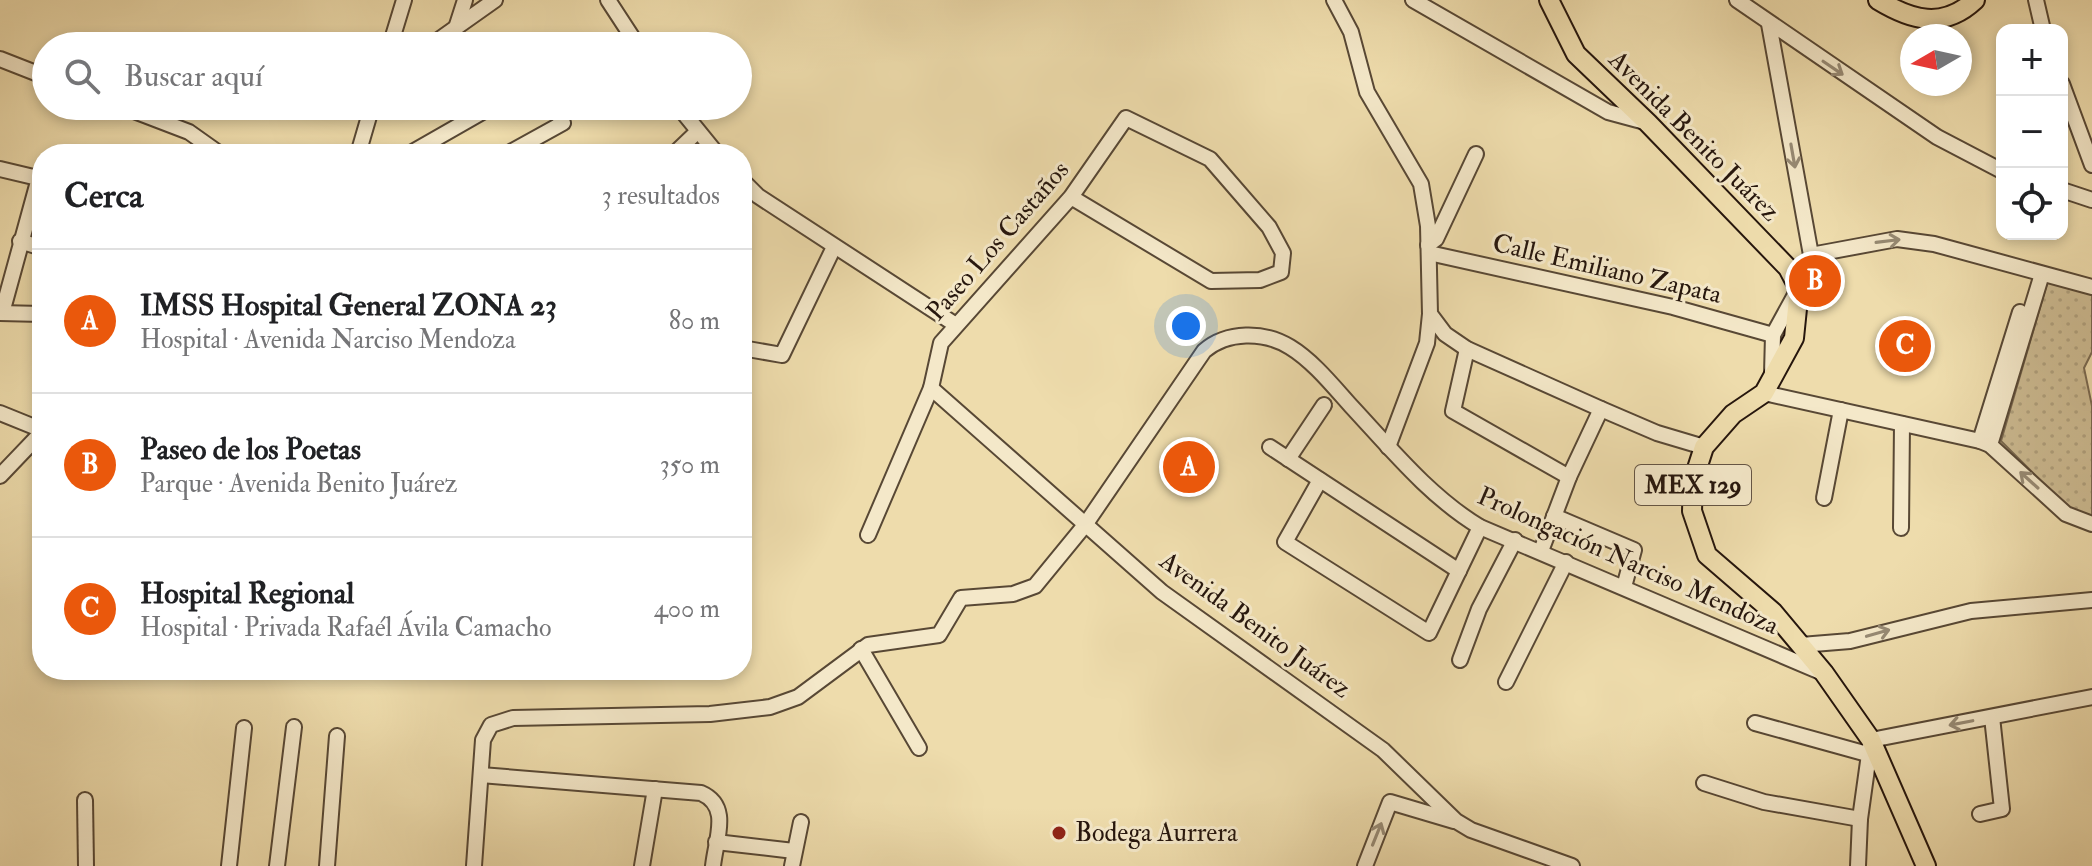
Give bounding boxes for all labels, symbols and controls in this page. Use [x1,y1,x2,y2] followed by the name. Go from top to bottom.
[1900,24,1972,96] north arrow
[1996,24,2068,240] map controls
[1996,24,2068,96] button: +
[32,32,752,120] search box
[1601,43,1786,228] street label: Avenida Benito Juárez
[60,54,104,98] icon: search
[124,58,263,95] text: Buscar aquí
[1822,60,1844,76] one-way arrow
[1996,96,2068,168] button: −
[1786,143,1801,168] one-way arrow
[920,154,1076,327] street label: Paseo Los Castaños
[1996,168,2068,240] button: locate
[64,175,143,218] text: Cerca
[602,180,720,212] text: 3 resultados
[1489,227,1725,312] street label: Calle Emiliano Zapata
[1874,233,1900,248] one-way arrow
[1789,251,1841,311] pin: B
[140,287,557,324] text: IMSS Hospital General ZONA 23
[82,305,98,337] text: A
[669,305,720,337] text: 80 m
[1166,306,1206,346] your location
[1879,316,1931,376] pin: C
[140,324,516,356] text: Hospital · Avenida Narciso Mendoza
[140,431,361,468] text: Paseo de los Poetas
[1163,437,1215,497] pin: A
[81,449,99,481] text: B
[660,449,720,481] text: 350 m
[1635,465,1751,505] road number: MEX 129
[140,468,457,500] text: Parque · Avenida Benito Juárez
[2019,472,2039,490] one-way arrow
[1472,480,1784,642] street label: Prolongación Narciso Mendoza
[1152,544,1357,705] street label: Avenida Benito Juárez
[140,575,354,612] text: Hospital Regional
[80,593,100,625] text: C
[654,593,720,625] text: 400 m
[140,612,552,644] text: Hospital · Privada Rafaél Ávila Camacho
[1864,625,1890,640] one-way arrow
[1948,717,1974,732] one-way arrow
[1075,817,1238,849] place label: Bodega Aurrera
[1371,822,1386,847] one-way arrow
[1050,824,1068,842] marker: Bodega Aurrera

